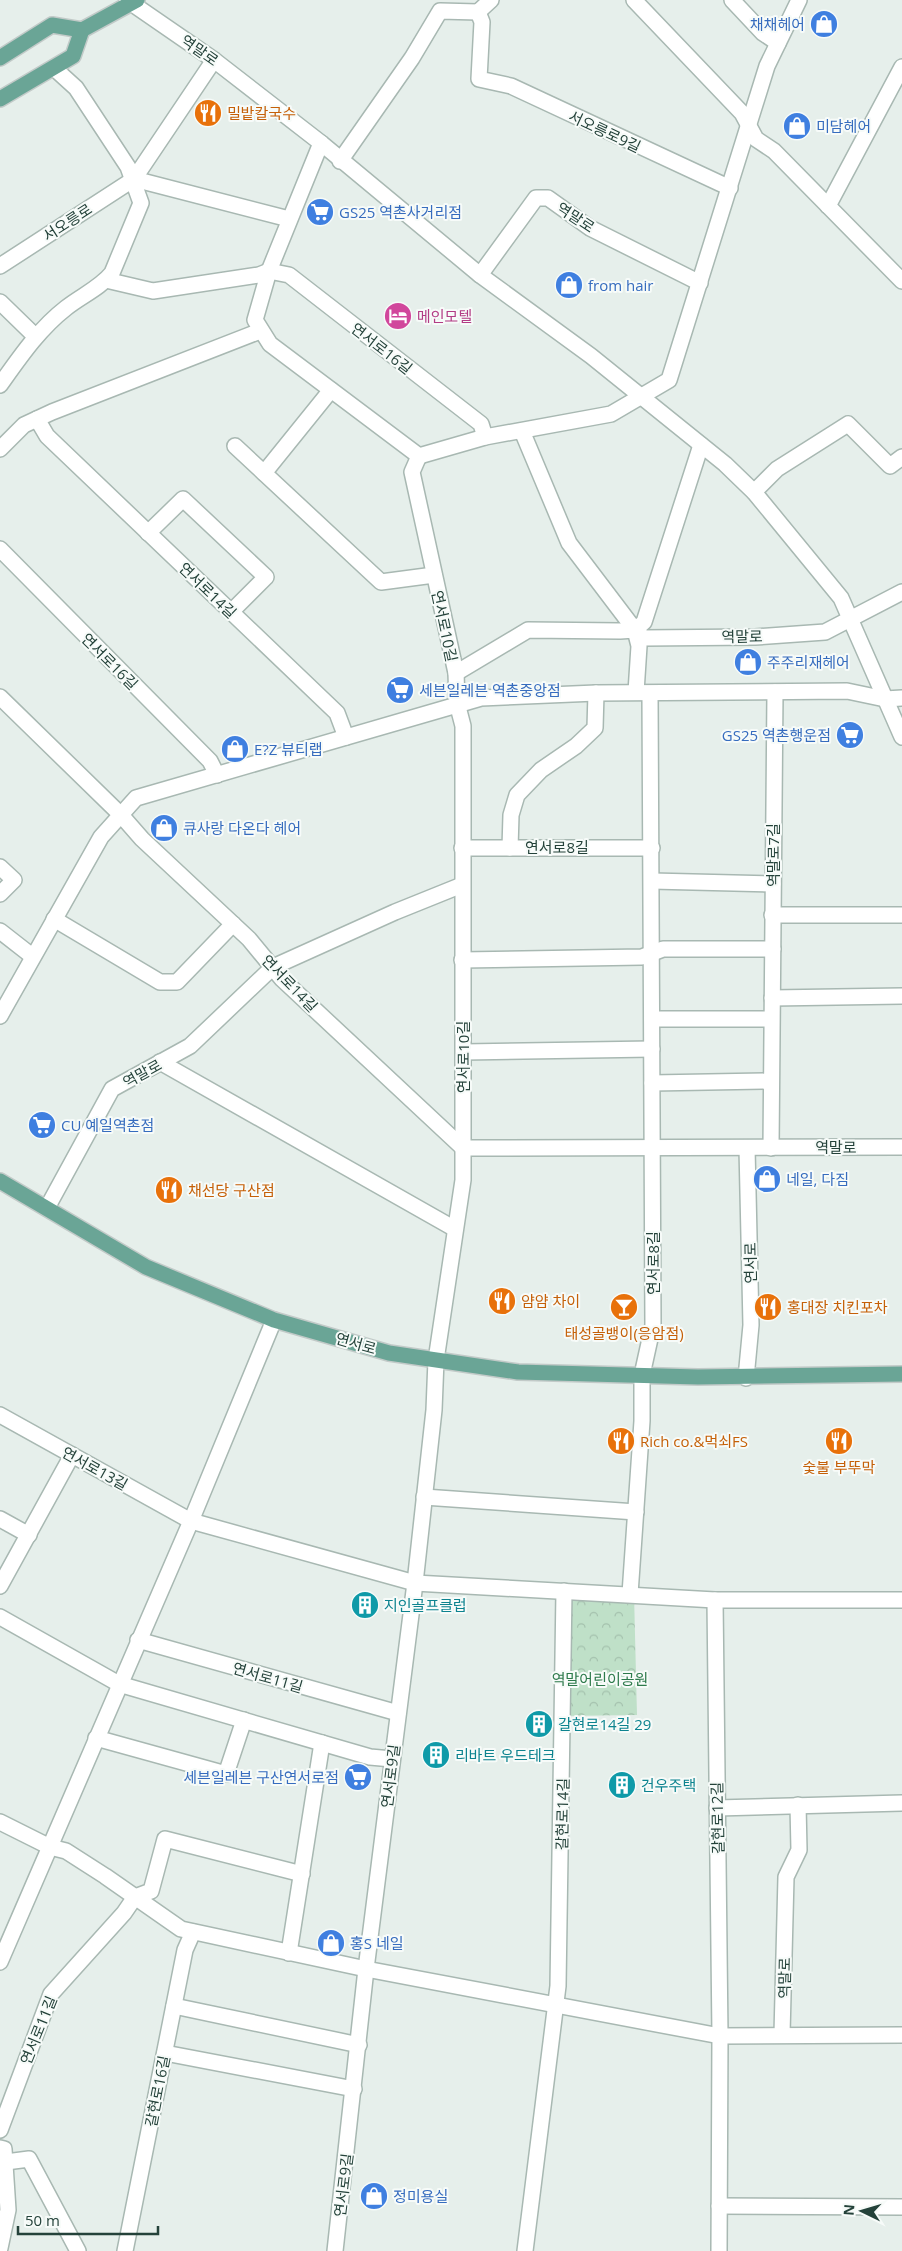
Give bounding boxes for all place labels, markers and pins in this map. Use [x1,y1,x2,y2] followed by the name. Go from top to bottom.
[809,9,839,39] shop icon: 채채헤어
[750,14,805,34] place label: 채채헤어
[193,98,223,128] restaurant icon: 밀밭칼국수
[227,103,296,123] place label: 밀밭칼국수
[782,111,812,141] shop icon: 미담헤어
[816,116,871,136] place label: 미담헤어
[305,197,335,227] supermarket icon: GS25 역촌사거리점
[339,202,462,222] place label: GS25 역촌사거리점
[554,270,584,300] shop icon: from hair
[588,275,653,295] place label: from hair
[383,301,413,331] hotel icon: 메인모텔
[417,306,472,326] place label: 메인모텔
[733,647,763,677] shop icon: 주주리재헤어
[767,652,850,672] place label: 주주리재헤어
[385,675,415,705] supermarket icon: 세븐일레븐 역촌중앙점
[419,680,561,700] place label: 세븐일레븐 역촌중앙점
[835,720,865,750] supermarket icon: GS25 역촌행운점
[722,725,831,745] place label: GS25 역촌행운점
[220,734,250,764] shop icon: E?Z 뷰티랩
[254,739,323,759] place label: E?Z 뷰티랩
[149,813,179,843] shop icon: 큐사랑 다온다 헤어
[183,818,301,838] place label: 큐사랑 다온다 헤어
[27,1110,57,1140] supermarket icon: CU 예일역촌점
[61,1115,154,1135] place label: CU 예일역촌점
[752,1164,782,1194] shop icon: 네일, 다짐
[786,1169,849,1189] place label: 네일, 다짐
[154,1175,184,1205] restaurant icon: 채선당 구산점
[188,1180,275,1200] place label: 채선당 구산점
[487,1286,517,1316] restaurant icon: 얌얌 차이
[521,1291,580,1311] place label: 얌얌 차이
[609,1292,639,1322] bar icon: 태성골뱅이(응암점)
[753,1292,783,1322] restaurant icon: 홍대장 치킨포차
[787,1297,888,1317] place label: 홍대장 치킨포차
[564,1323,684,1343] place label: 태성골뱅이(응암점)
[606,1426,636,1456] restaurant icon: Rich co.&먹쇠FS
[824,1426,854,1456] restaurant icon: 숯불 부뚜막
[640,1431,748,1451] place label: Rich co.&먹쇠FS
[803,1457,876,1477] place label: 숯불 부뚜막
[350,1590,380,1620] building icon: 지인골프클럽
[384,1595,467,1615] place label: 지인골프클럽
[524,1709,554,1739] building icon: 갈현로14길 29
[558,1714,651,1734] place label: 갈현로14길 29
[421,1740,451,1770] building icon: 리바트 우드테크
[455,1745,556,1765] place label: 리바트 우드테크
[343,1762,373,1792] supermarket icon: 세븐일레븐 구산연서로점
[183,1767,339,1787] place label: 세븐일레븐 구산연서로점
[607,1770,637,1800] building icon: 건우주택
[641,1775,696,1795] place label: 건우주택
[316,1928,346,1958] shop icon: 홍S 네일
[350,1933,404,1953] place label: 홍S 네일
[359,2181,389,2211] shop icon: 정미용실
[393,2186,448,2206] place label: 정미용실

